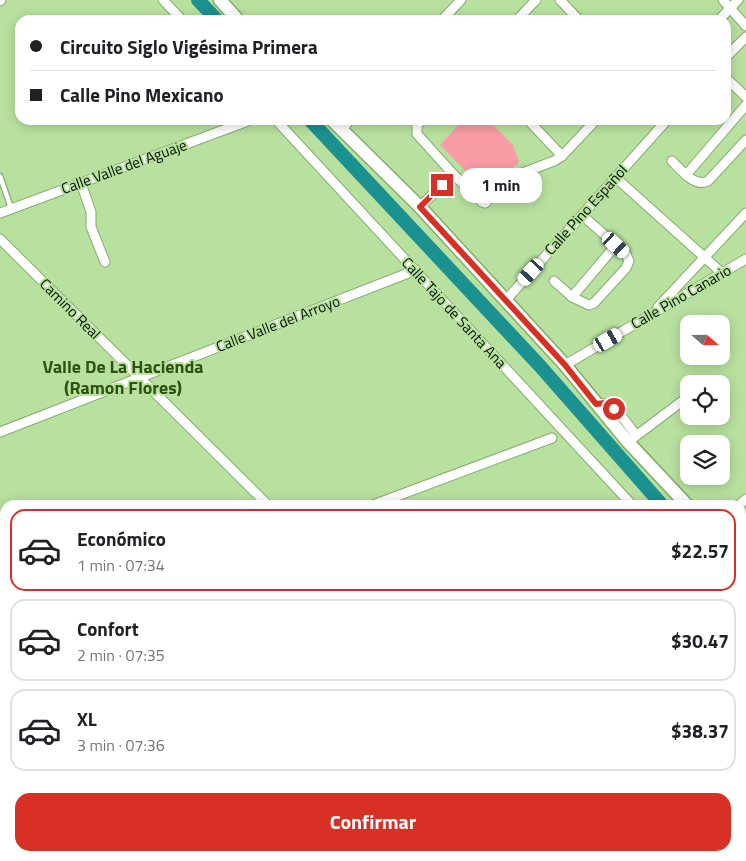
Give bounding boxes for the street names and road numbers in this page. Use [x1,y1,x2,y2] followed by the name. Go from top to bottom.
[58,133,190,200] street label: Calle Valle del Aguaje
[539,159,633,260] street label: Calle Pino Español
[396,252,513,374] street label: Calle Tajo de Santa Ana
[626,258,735,335] street label: Calle Pino Canario
[34,273,106,345] street label: Camino Real
[212,289,343,358] street label: Calle Valle del Arroyo

